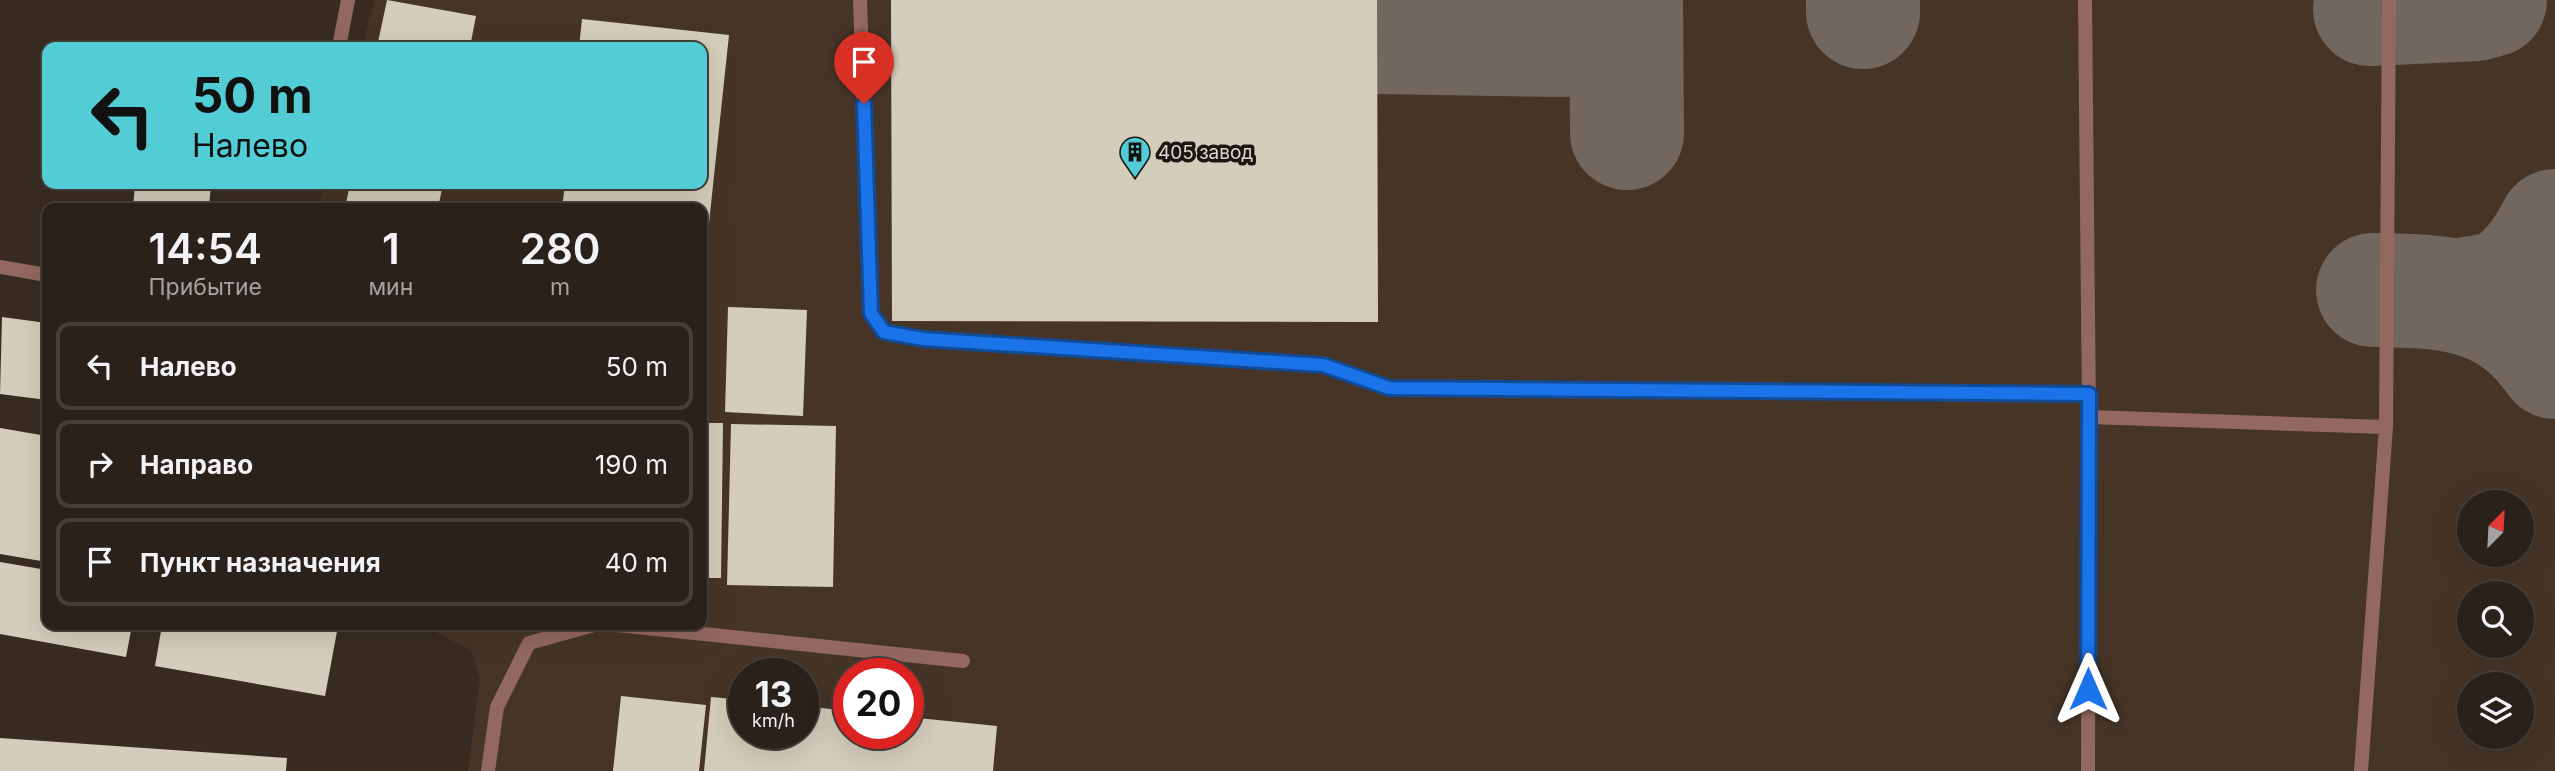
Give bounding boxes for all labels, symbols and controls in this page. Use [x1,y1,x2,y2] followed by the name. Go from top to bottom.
[834,32,894,104] pin
[845,43,883,81] icon: arrive
[192,66,313,125] text: 50 m
[77,70,168,161] icon: left
[192,126,308,165] text: Налево
[1118,135,1152,179] building icon: 405 завод
[1158,141,1253,164] place label: 405 завод
[148,223,262,274] text: 14:54
[382,223,400,274] text: 1
[520,223,601,274] text: 280
[148,273,262,301] text: Прибытие
[368,273,413,301] text: мин
[550,273,570,301] text: m
[81,347,119,385] icon: left
[140,351,237,382] text: Налево
[606,351,668,382] text: 50 m
[81,445,119,483] icon: right
[140,449,253,480] text: Направо
[595,449,668,480] text: 190 m
[2457,490,2534,567] north arrow
[2457,490,2534,749] map controls
[81,543,119,581] icon: arrive
[140,547,381,578] text: Пункт назначения
[605,547,668,578] text: 40 m
[2457,581,2534,658] button: search
[2051,652,2125,726] position arrow
[833,658,924,749] speed limit sign: 20
[2457,672,2534,749] button: layers
[755,673,792,715] text: 13
[752,710,795,731] text: km/h

